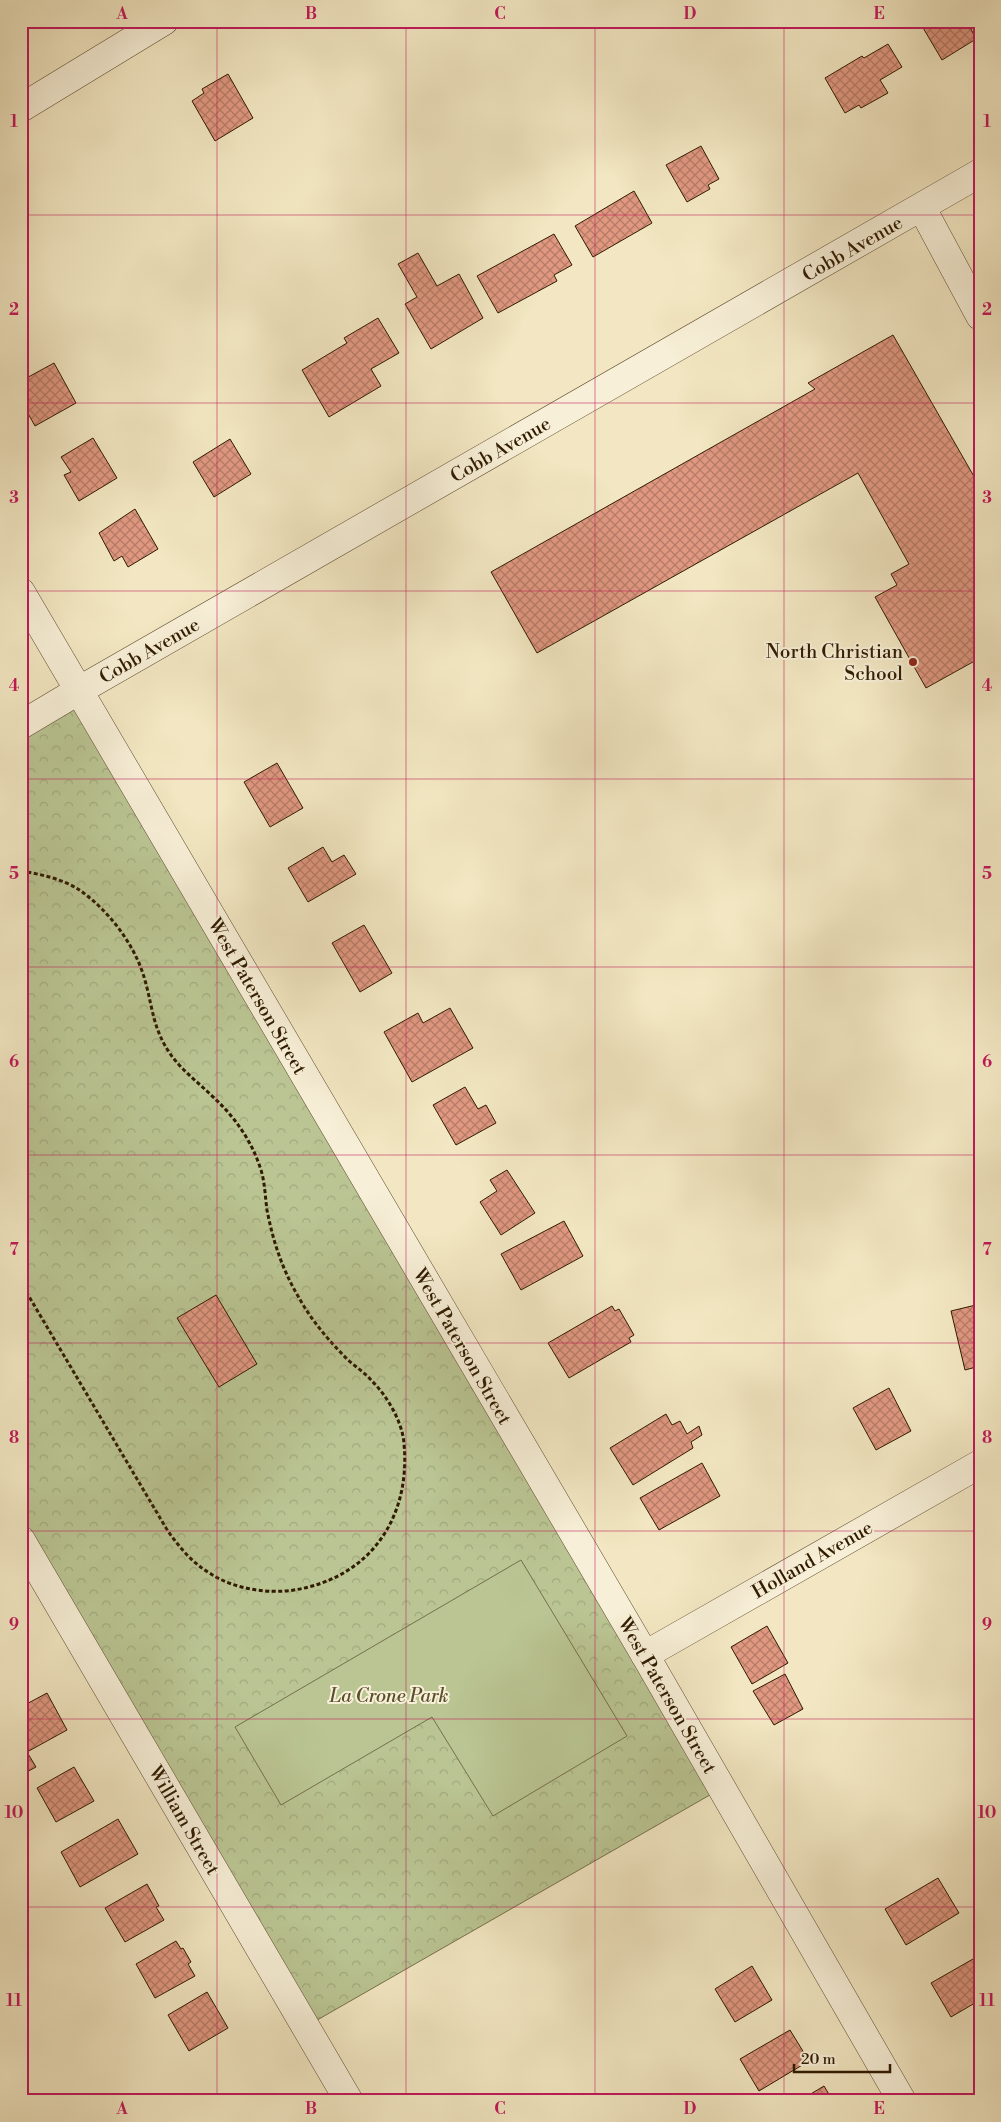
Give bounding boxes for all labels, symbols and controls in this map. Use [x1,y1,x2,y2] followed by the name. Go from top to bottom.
[115,4,128,24] text: A
[305,4,317,24] text: B
[494,4,506,24] text: C
[684,4,697,24] text: D
[873,4,885,24] text: E
[10,112,18,132] text: 1
[983,112,991,132] text: 1
[798,210,907,287] street label: Cobb Avenue
[9,300,19,320] text: 2
[982,300,992,320] text: 2
[446,411,555,488] street label: Cobb Avenue
[9,488,19,508] text: 3
[982,488,992,508] text: 3
[95,612,204,689] street label: Cobb Avenue
[766,640,903,686] place label: North Christian School
[907,656,919,668] marker: North Christian School
[9,676,20,696] text: 4
[982,676,993,696] text: 4
[9,864,19,884] text: 5
[982,864,992,884] text: 5
[202,913,312,1079] street label: West Paterson Street
[9,1052,19,1072] text: 6
[982,1052,992,1072] text: 6
[9,1240,19,1260] text: 7
[982,1240,992,1260] text: 7
[407,1263,517,1429] street label: West Paterson Street
[9,1428,19,1448] text: 8
[982,1428,992,1448] text: 8
[748,1516,877,1604] street label: Holland Avenue
[612,1612,722,1778] street label: West Paterson Street
[9,1615,19,1635] text: 9
[982,1615,992,1635] text: 9
[329,1684,448,1708] park label: La Crone Park
[143,1761,225,1880] street label: William Street
[5,1803,23,1823] text: 10
[978,1803,996,1823] text: 10
[6,1991,22,2011] text: 11
[979,1991,995,2011] text: 11
[794,2042,890,2074] scale bar
[801,2050,836,2069] text: 20 m
[115,2099,128,2119] text: A
[305,2099,317,2119] text: B
[494,2099,506,2119] text: C
[684,2099,697,2119] text: D
[873,2099,885,2119] text: E

